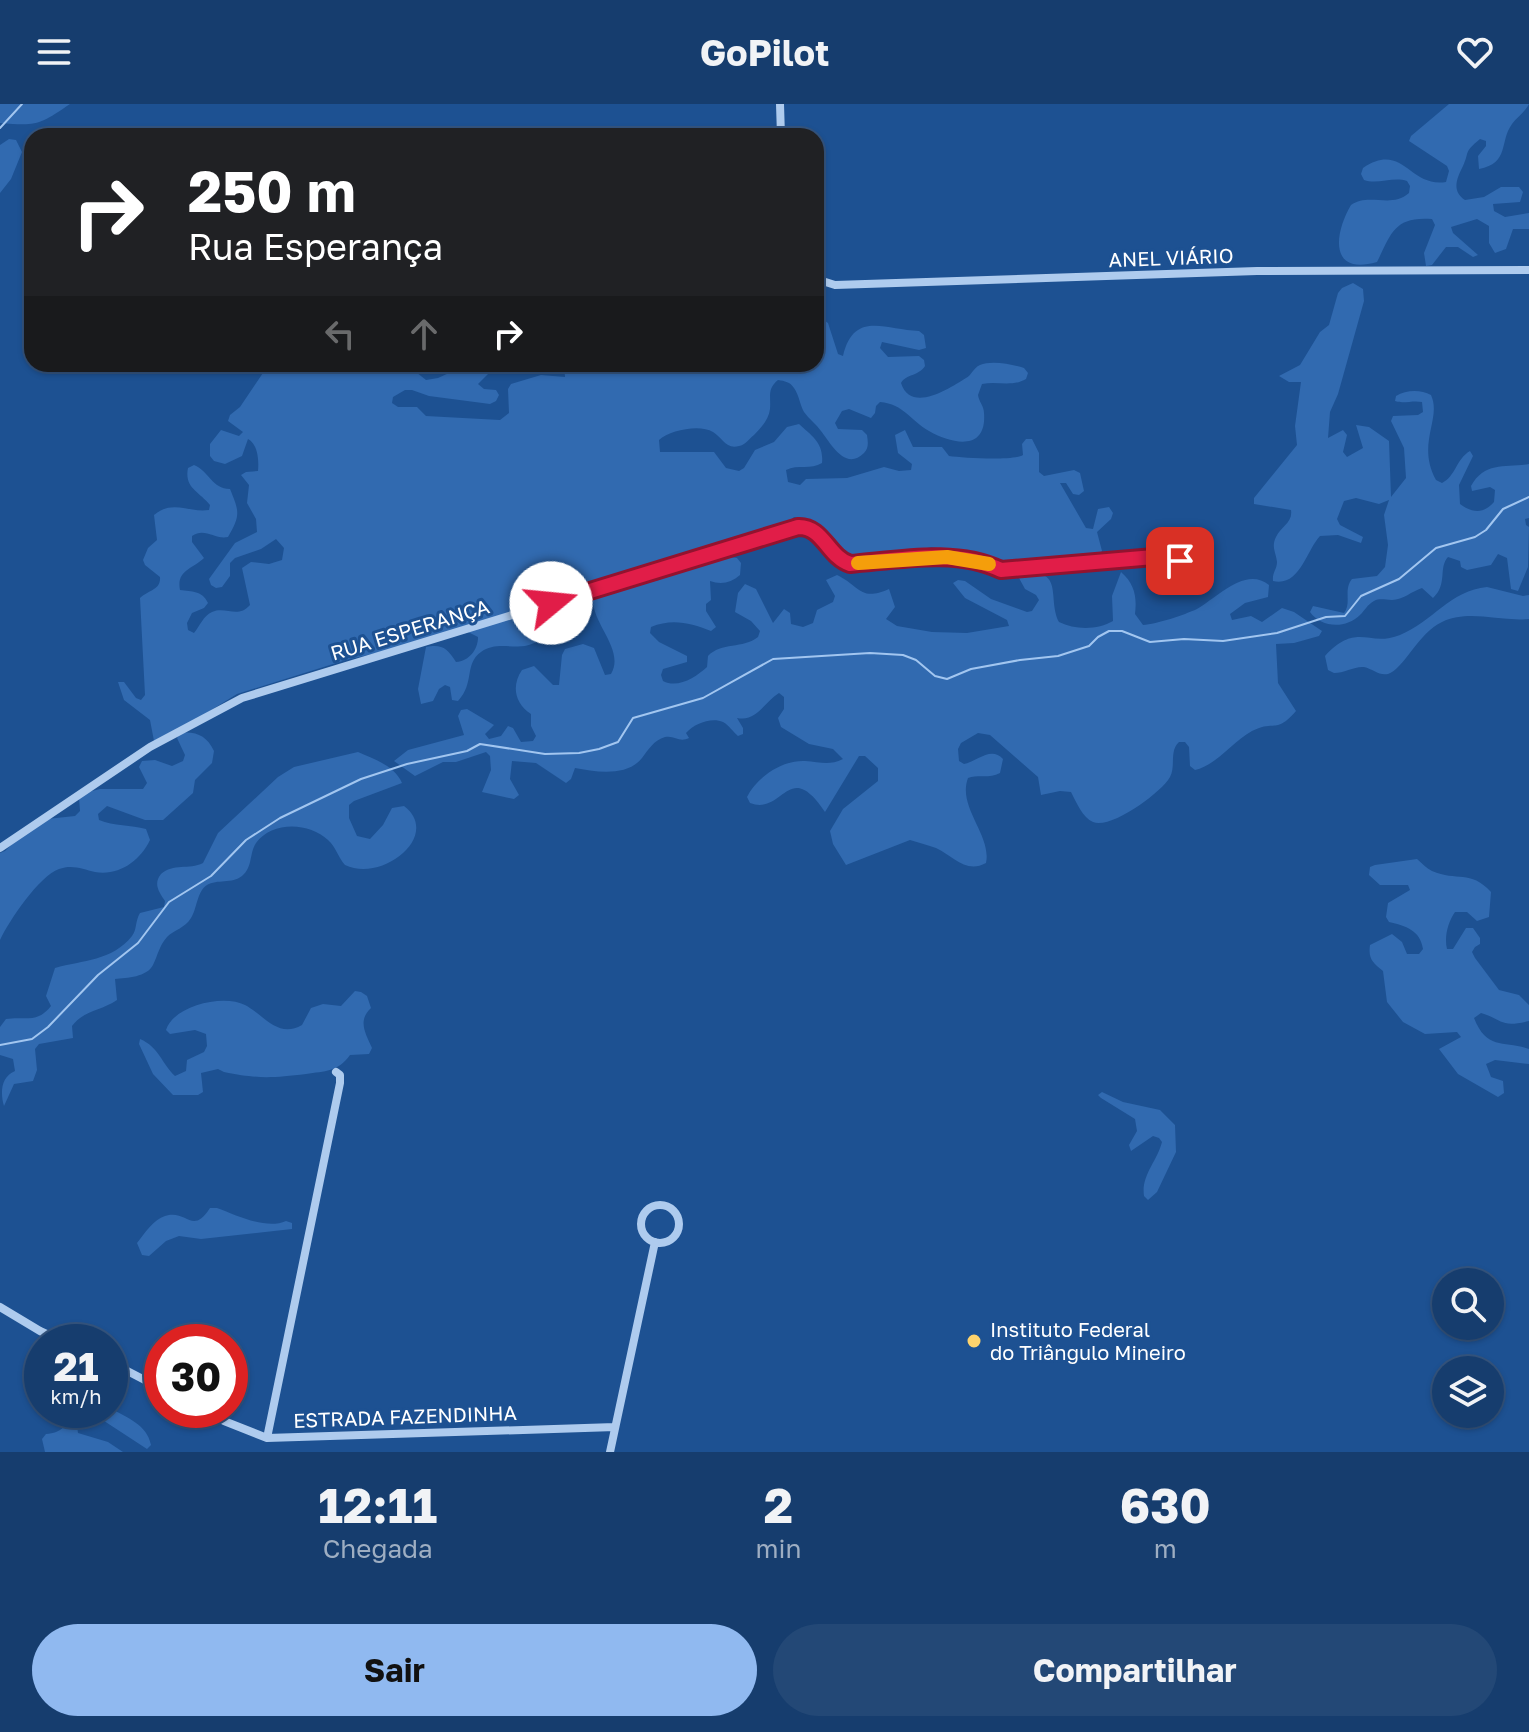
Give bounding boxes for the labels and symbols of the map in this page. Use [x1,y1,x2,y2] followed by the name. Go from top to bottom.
[1108,243,1234,271] street label: ANEL VIÁRIO
[1146,527,1214,595] pin
[509,561,593,645] position arrow
[327,593,492,665] street label: RUA ESPERANÇA
[990,1317,1186,1364] place label: Instituto Federal do Triângulo Mineiro
[144,1324,248,1428] speed limit sign: 30
[965,1332,983,1350] marker: Instituto Federal do Triângulo Mineiro
[293,1400,517,1432] street label: ESTRADA FAZENDINHA

